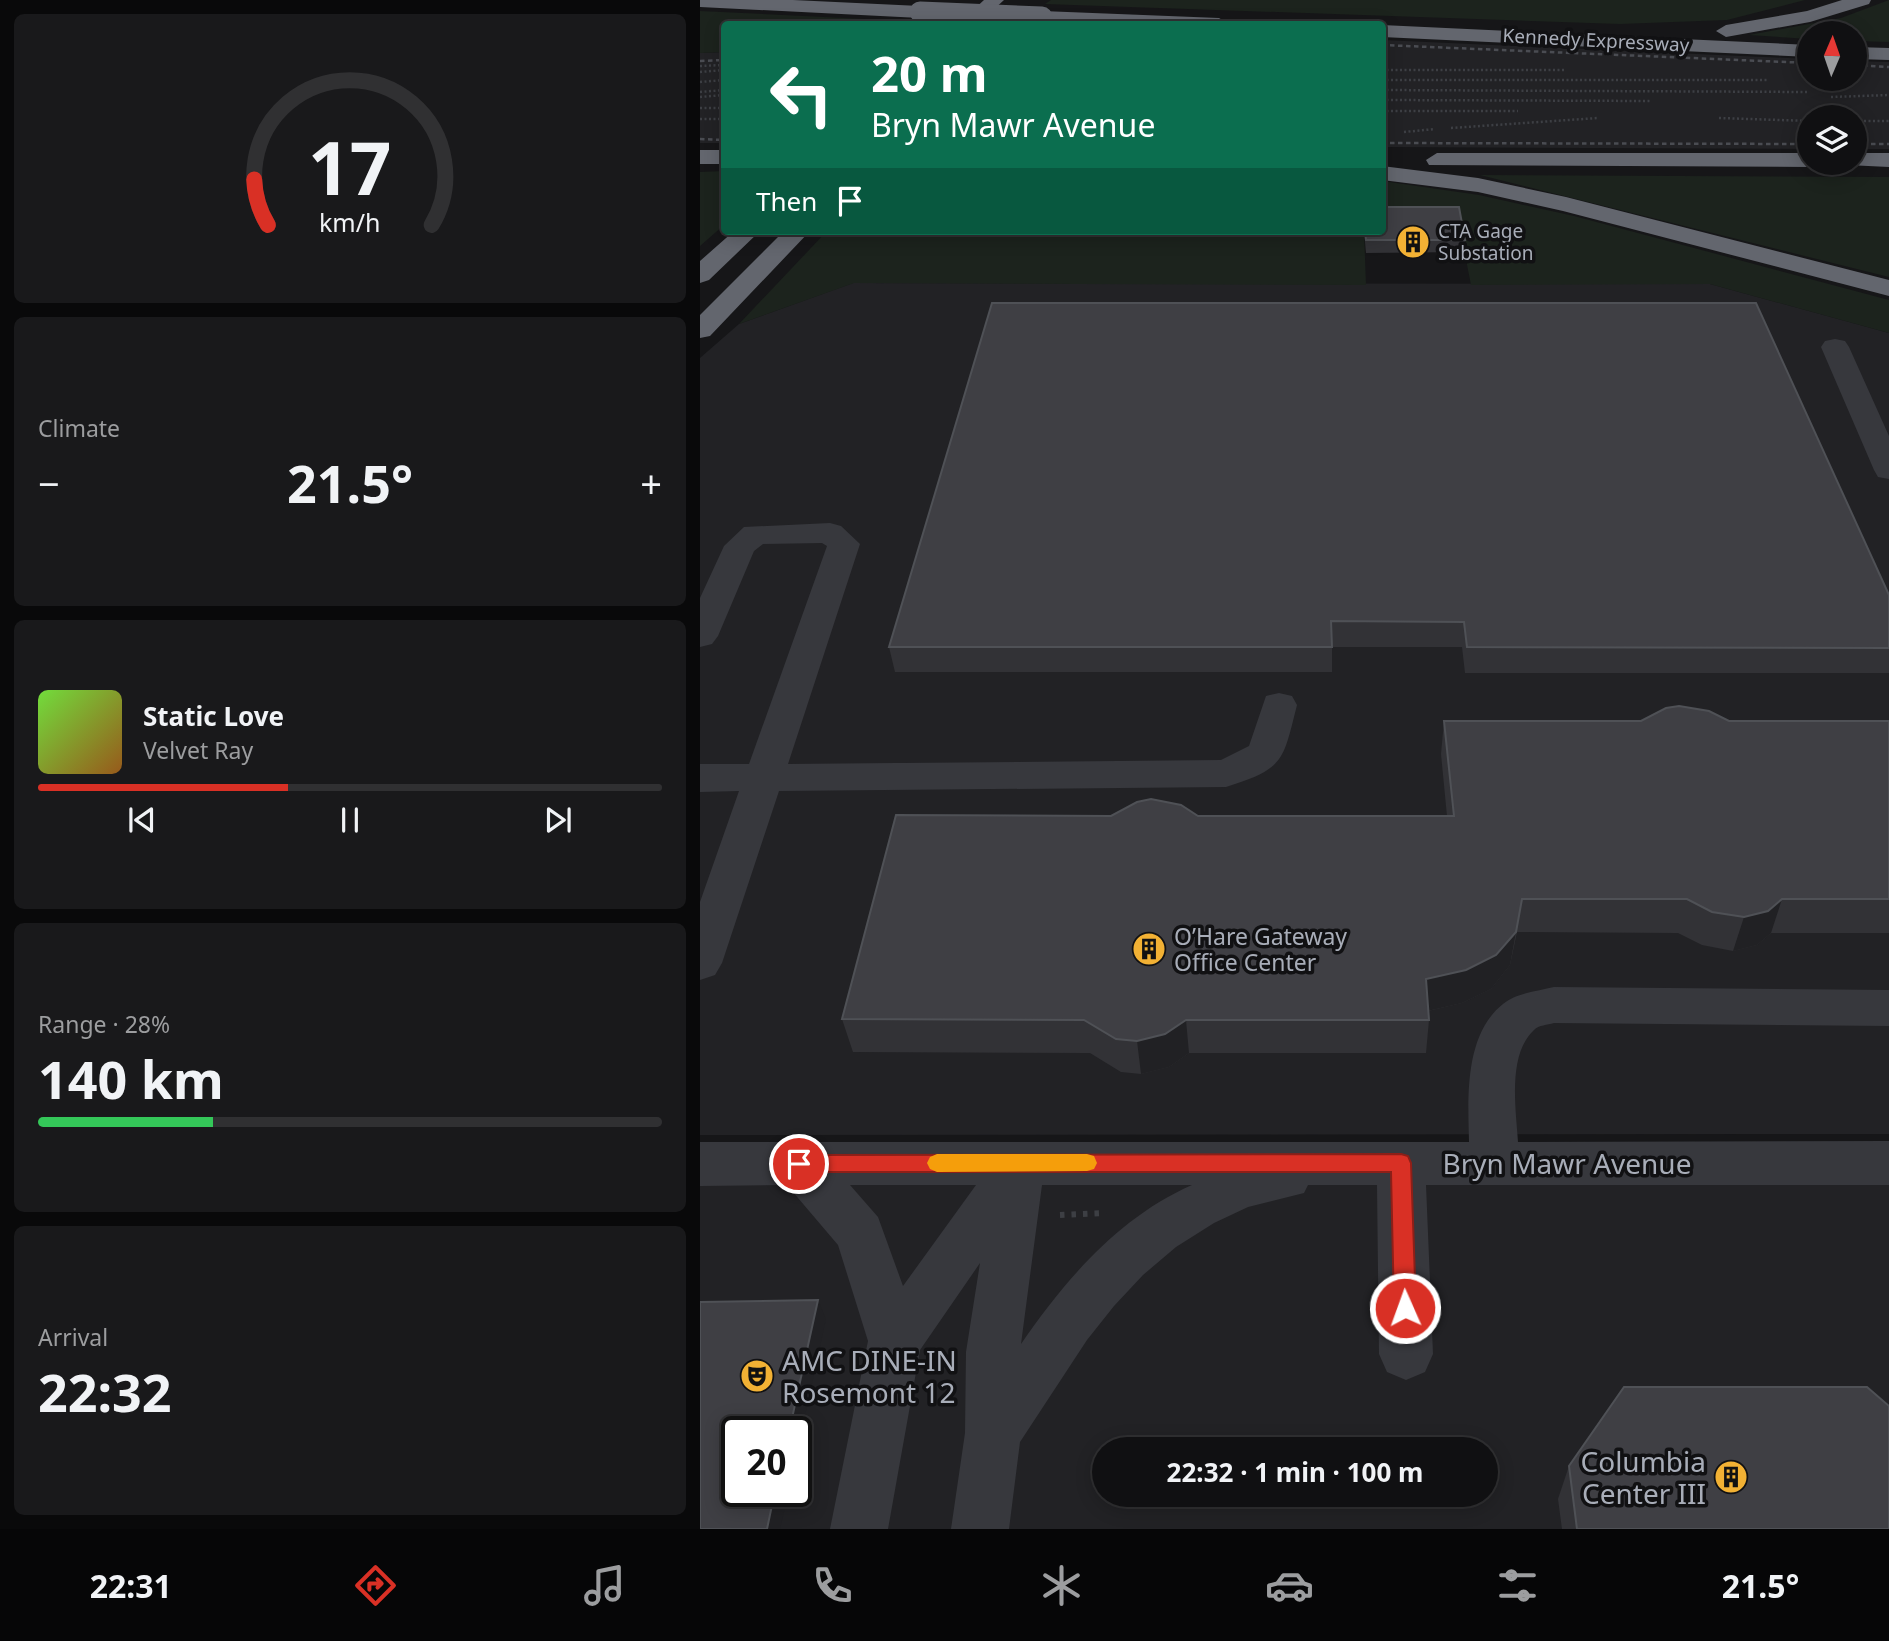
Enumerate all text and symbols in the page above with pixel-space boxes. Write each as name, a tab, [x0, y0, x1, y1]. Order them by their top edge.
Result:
north arrow	[1797, 21, 1867, 91]
map controls	[1797, 21, 1867, 175]
street label: Kennedy Expressway	[1502, 22, 1690, 58]
text: 20 m	[871, 40, 988, 106]
icon: left	[756, 49, 847, 140]
text: Bryn Mawr Avenue	[871, 103, 1155, 146]
button: layers	[1797, 105, 1867, 175]
text: 17	[308, 117, 392, 216]
icon: arrive	[831, 182, 869, 220]
text: Then	[756, 183, 817, 219]
text: km/h	[319, 204, 381, 238]
place label: CTA Gage Substation	[1438, 218, 1533, 266]
building icon: CTA Gage Substation	[1394, 223, 1432, 261]
text: Climate	[38, 412, 120, 444]
text: 21.5°	[287, 447, 413, 518]
text: −	[38, 457, 60, 509]
text: +	[640, 457, 662, 509]
text: Static Love	[143, 698, 284, 734]
text: Velvet Ray	[143, 734, 253, 766]
icon: previous	[123, 801, 161, 839]
icon: pause	[331, 801, 369, 839]
icon: next	[539, 801, 577, 839]
place label: O’Hare Gateway Office Center	[1174, 920, 1347, 978]
building icon: O’Hare Gateway Office Center	[1130, 930, 1168, 968]
text: Range · 28%	[38, 1008, 170, 1040]
text: 140 km	[38, 1043, 224, 1114]
pin	[769, 1134, 829, 1194]
street label: Bryn Mawr Avenue	[1443, 1144, 1691, 1182]
icon: arrive	[780, 1145, 818, 1183]
position arrow	[1368, 1271, 1442, 1345]
text: Arrival	[38, 1321, 108, 1353]
place label: AMC DINE-IN Rosemont 12	[782, 1341, 957, 1411]
text: 22:32	[38, 1356, 172, 1427]
theatre icon: AMC DINE-IN Rosemont 12	[738, 1357, 776, 1395]
speed limit sign: 20	[721, 1416, 812, 1507]
place label: Columbia Center III	[1581, 1442, 1706, 1512]
text: 22:32 · 1 min · 100 m	[1167, 1454, 1423, 1490]
building icon: Columbia Center III	[1712, 1458, 1750, 1496]
icon: directions	[351, 1561, 400, 1610]
icon: music	[580, 1561, 629, 1610]
icon: phone	[808, 1561, 857, 1610]
icon: climate	[1037, 1561, 1086, 1610]
icon: car	[1265, 1561, 1314, 1610]
icon: filters	[1493, 1561, 1542, 1610]
text: 22:31	[90, 1564, 172, 1607]
text: 21.5°	[1722, 1564, 1799, 1607]

